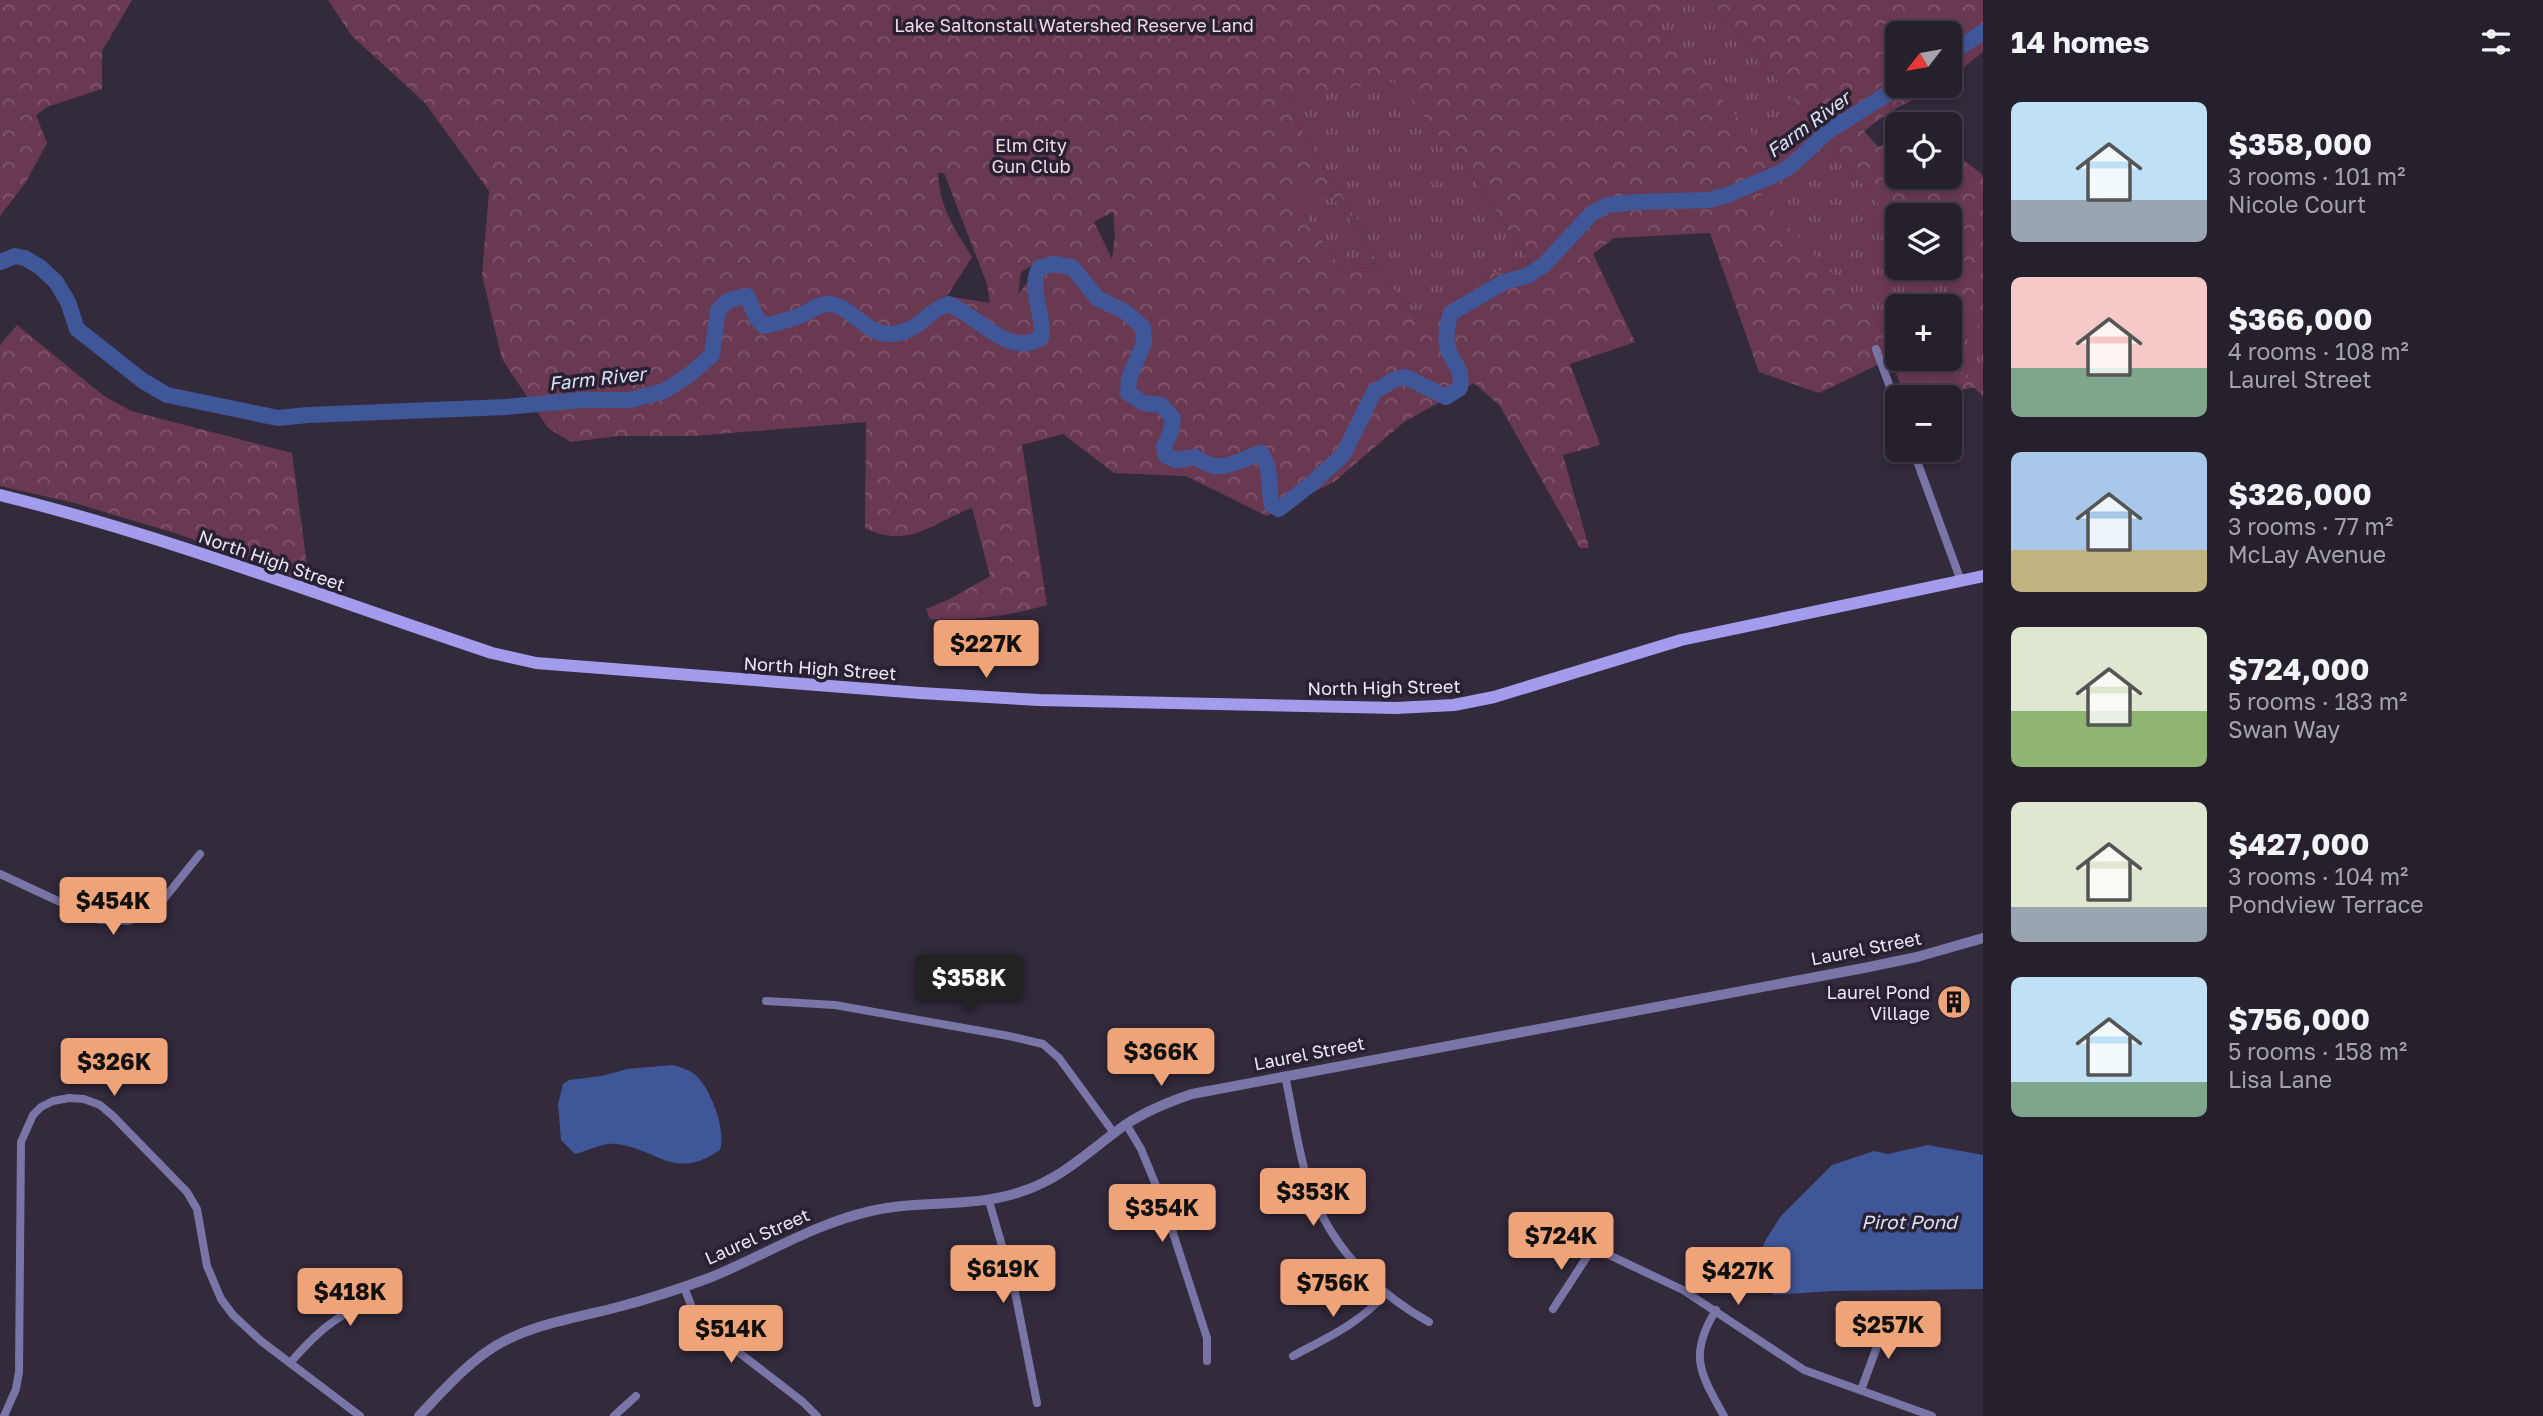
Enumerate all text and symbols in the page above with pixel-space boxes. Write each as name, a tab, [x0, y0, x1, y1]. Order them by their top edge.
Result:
park label: Lake Saltonstall Watershed Reserve Land	[894, 14, 1254, 36]
north arrow	[1885, 21, 1962, 98]
map controls	[1885, 21, 1962, 462]
icon: filters	[2477, 23, 2515, 61]
text: 14 homes	[2011, 24, 2150, 60]
water label: Farm River	[1762, 85, 1856, 162]
button: locate	[1885, 112, 1962, 189]
text: $358,000	[2228, 126, 2372, 162]
icon: home	[2067, 130, 2151, 214]
park label: Elm City Gun Club	[991, 134, 1071, 177]
text: 3 rooms · 101 m²	[2228, 162, 2405, 190]
text: Nicole Court	[2228, 190, 2366, 218]
button: layers	[1885, 203, 1962, 280]
button: +	[1885, 294, 1962, 371]
text: $366,000	[2228, 301, 2373, 337]
icon: home	[2067, 305, 2151, 389]
text: 4 rooms · 108 m²	[2228, 337, 2409, 365]
water label: Farm River	[547, 361, 649, 395]
text: Laurel Street	[2228, 365, 2372, 393]
button: −	[1885, 385, 1962, 462]
text: $326,000	[2228, 476, 2372, 512]
icon: home	[2067, 480, 2151, 564]
text: 3 rooms · 77 m²	[2228, 512, 2393, 540]
street label: North High Street	[196, 525, 348, 595]
text: McLay Avenue	[2228, 540, 2386, 568]
pin: $227K	[937, 620, 1035, 680]
text: $227K	[950, 629, 1022, 657]
text: $724,000	[2228, 651, 2370, 687]
street label: North High Street	[743, 652, 897, 684]
icon: home	[2067, 655, 2151, 739]
street label: North High Street	[1307, 675, 1461, 699]
text: 5 rooms · 183 m²	[2228, 687, 2407, 715]
text: Swan Way	[2228, 715, 2340, 743]
text: $427,000	[2228, 826, 2370, 862]
icon: home	[2067, 830, 2151, 914]
text: 3 rooms · 104 m²	[2228, 862, 2408, 890]
pin: $454K	[64, 878, 162, 937]
text: $454K	[76, 886, 150, 914]
text: Pondview Terrace	[2228, 890, 2424, 918]
street label: Laurel Street	[1809, 926, 1923, 970]
pin: $358K	[920, 954, 1018, 1014]
text: $358K	[932, 963, 1006, 991]
place label: Laurel Pond Village	[1826, 981, 1930, 1024]
building icon: Laurel Pond Village	[1935, 983, 1973, 1021]
text: $756,000	[2228, 1001, 2370, 1037]
icon: home	[2067, 1005, 2151, 1089]
pin: $366K	[1112, 1028, 1210, 1088]
street label: Laurel Street	[1252, 1031, 1366, 1075]
text: $366K	[1123, 1037, 1199, 1065]
text: 5 rooms · 158 m²	[2228, 1037, 2407, 1065]
pin: $326K	[65, 1038, 163, 1098]
text: $326K	[77, 1047, 151, 1075]
text: Lisa Lane	[2228, 1065, 2332, 1093]
pin: $353K	[1264, 1168, 1362, 1228]
text: $353K	[1276, 1177, 1350, 1205]
pin: $354K	[1113, 1184, 1211, 1244]
text: $354K	[1125, 1193, 1199, 1221]
street label: Laurel Street	[701, 1203, 813, 1269]
water label: Pirot Pond	[1861, 1210, 1959, 1233]
pin: $724K	[1512, 1212, 1610, 1272]
text: $724K	[1524, 1221, 1598, 1249]
pin: $619K	[954, 1246, 1052, 1305]
pin: $427K	[1689, 1248, 1787, 1307]
text: $619K	[966, 1254, 1040, 1282]
text: $427K	[1701, 1256, 1775, 1284]
pin: $756K	[1284, 1260, 1382, 1319]
pin: $418K	[301, 1268, 399, 1328]
text: $756K	[1296, 1268, 1370, 1296]
text: $418K	[313, 1277, 387, 1305]
pin: $257K	[1839, 1302, 1937, 1361]
pin: $514K	[682, 1306, 780, 1365]
text: $257K	[1852, 1310, 1924, 1338]
text: $514K	[695, 1314, 767, 1342]

